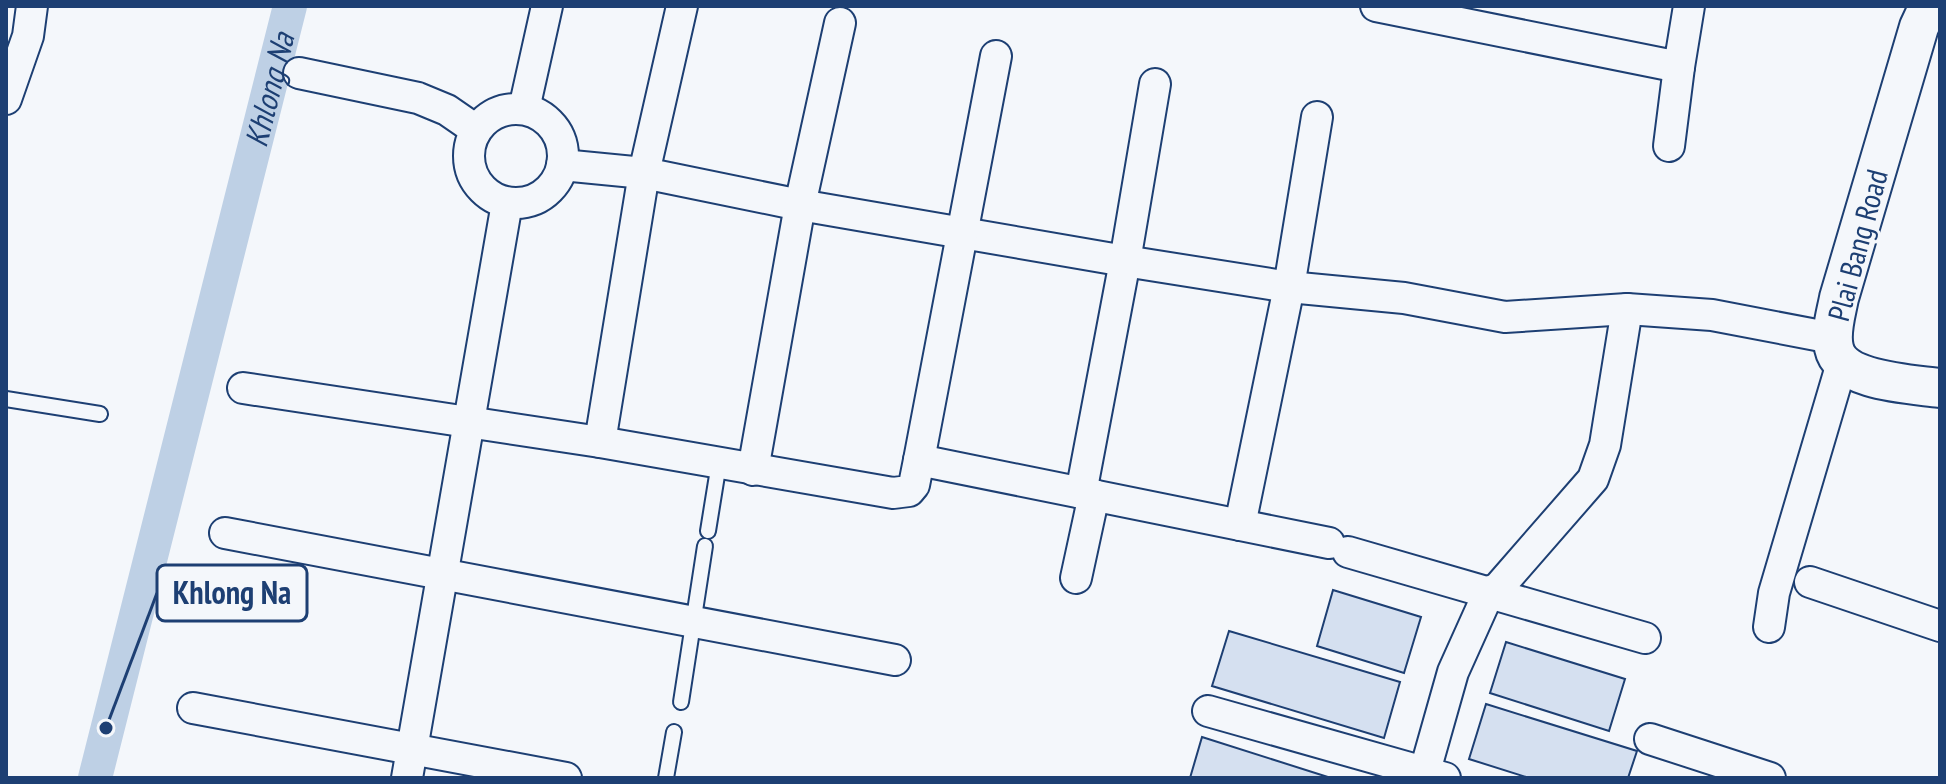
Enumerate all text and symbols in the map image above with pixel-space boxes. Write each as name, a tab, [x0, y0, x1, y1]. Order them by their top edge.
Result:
water label: Khlong Na	[234, 26, 304, 151]
street label: Plai Bang Road	[1818, 165, 1896, 325]
callout: Khlong Na	[157, 565, 307, 621]
text: Khlong Na	[173, 571, 291, 613]

